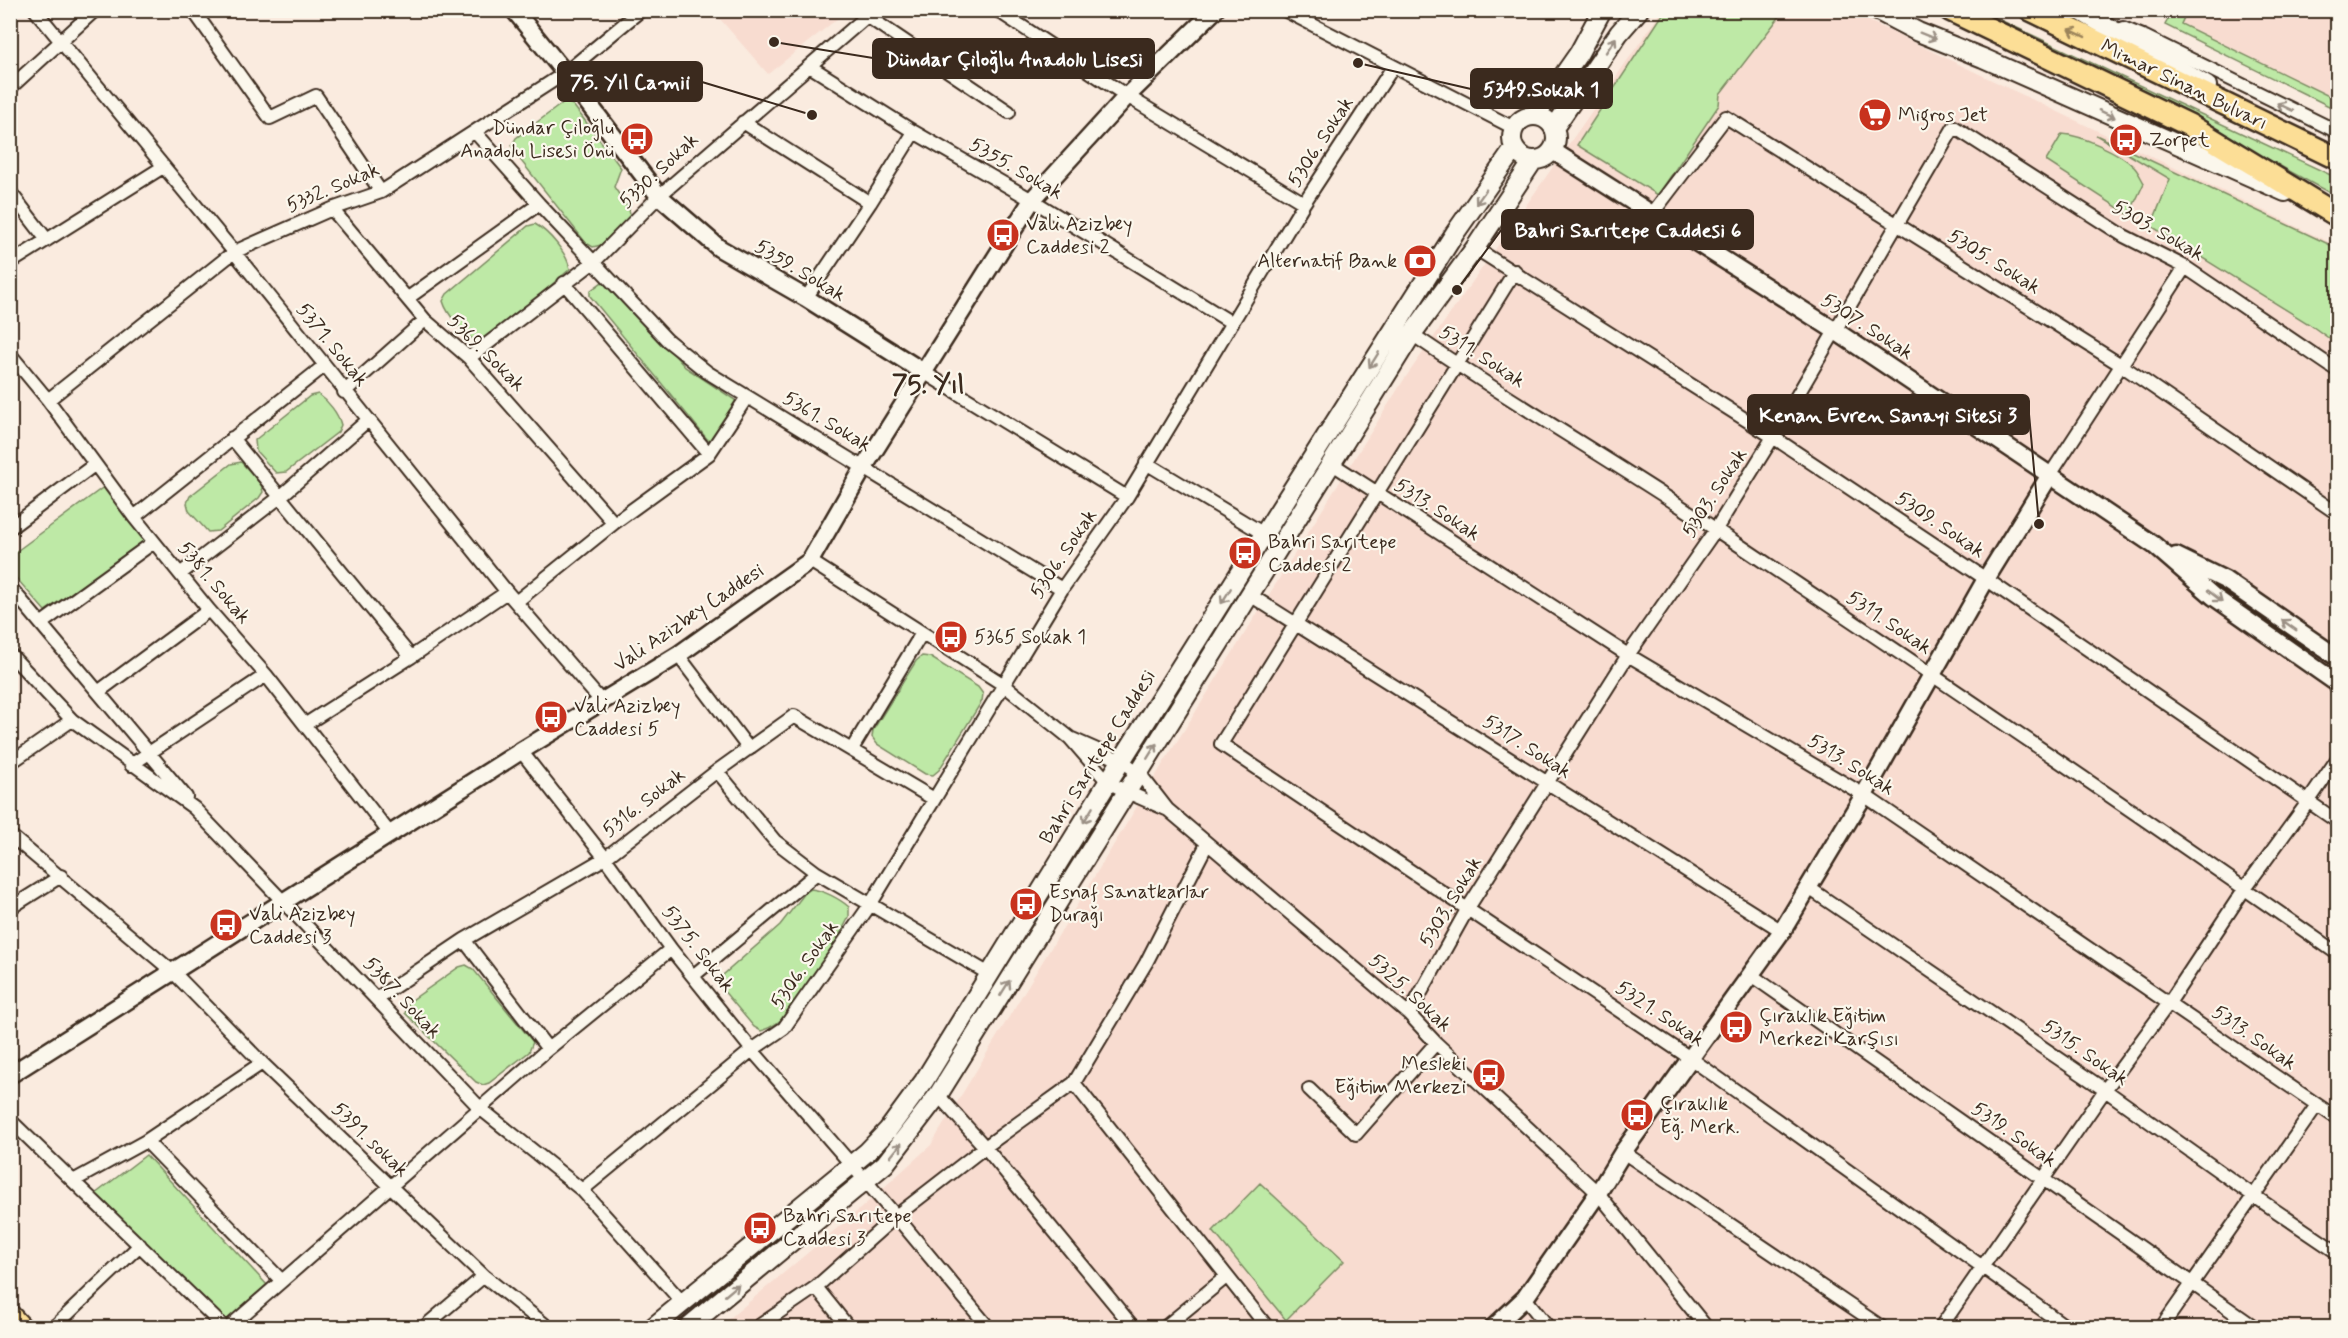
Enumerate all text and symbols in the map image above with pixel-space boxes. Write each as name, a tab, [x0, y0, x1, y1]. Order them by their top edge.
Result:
one-way arrow	[2068, 26, 2086, 38]
one-way arrow	[1919, 31, 1937, 42]
street label: Mimar Sinan Bulvarı	[2096, 33, 2272, 137]
one-way arrow	[1605, 38, 1617, 54]
callout: Dündar Çiloğlu Anadolu Lisesi	[873, 39, 1154, 78]
text: Dündar Çiloğlu Anadolu Lisesi	[885, 46, 1143, 74]
callout: 75. Yıl Camii	[558, 62, 702, 101]
text: 75. Yıl Camii	[570, 69, 690, 97]
callout: 5349.Sokak 1	[1471, 69, 1612, 108]
text: 5349.Sokak 1	[1483, 76, 1599, 104]
street label: 5306. Sokak	[1282, 91, 1360, 192]
supermarket icon: Migros Jet	[1857, 97, 1893, 133]
one-way arrow	[2276, 100, 2294, 112]
place label: Migros Jet	[1898, 102, 1988, 131]
one-way arrow	[2098, 108, 2116, 120]
place label: Dündar Çiloğlu Anadolu Lisesi Önü	[460, 115, 614, 165]
bus stop icon: Dündar Çiloğlu Anadolu Lisesi Önü	[619, 121, 655, 157]
bus stop icon: Zorpet	[2108, 122, 2144, 158]
street label: 5330. Sokak	[613, 127, 705, 215]
place label: Zorpet	[2149, 127, 2210, 154]
street label: 5355. Sokak	[964, 131, 1068, 207]
street label: 5332. Sokak	[282, 156, 384, 220]
one-way arrow	[1474, 188, 1487, 204]
street label: 5303. Sokak	[2107, 194, 2209, 268]
callout: Bahri Sarıtepe Caddesi 6	[1502, 210, 1753, 249]
place label: Vali Azizbey Caddesi 2	[1026, 211, 1133, 261]
bus stop icon: Vali Azizbey Caddesi 2	[985, 217, 1021, 253]
text: Bahri Sarıtepe Caddesi 6	[1515, 217, 1742, 245]
street label: 5305. Sokak	[1942, 223, 2046, 301]
street label: 5359. Sokak	[750, 233, 851, 309]
bank icon: Alternatif Bank	[1402, 243, 1438, 279]
place label: Alternatif Bank	[1257, 248, 1397, 275]
street label: 5307. Sokak	[1816, 287, 1918, 367]
street label: 5371. Sokak	[290, 297, 374, 393]
street label: 5369. Sokak	[441, 308, 531, 398]
street label: 5311. Sokak	[1434, 319, 1530, 395]
one-way arrow	[1368, 351, 1380, 368]
district label: 75. Yıl	[892, 369, 964, 403]
street label: 5361. Sokak	[778, 385, 876, 459]
callout: Kenan Evren Sanayi Sitesi 3	[1748, 395, 2029, 434]
text: Kenan Evren Sanayi Sitesi 3	[1759, 402, 2018, 430]
street label: 5303. Sokak	[1676, 443, 1754, 543]
street label: 5313. Sokak	[1389, 472, 1485, 548]
street label: 5309. Sokak	[1890, 485, 1990, 565]
street label: 5306. Sokak	[1024, 504, 1104, 604]
place label: Bahri Sarıtepe Caddesi 2	[1268, 529, 1397, 579]
bus stop icon: Bahri Sarıtepe Caddesi 2	[1227, 535, 1263, 571]
street label: 5381. Sokak	[171, 536, 257, 630]
street label: Vali Azizbey Caddesi	[608, 558, 770, 678]
street label: 5311. Sokak	[1841, 585, 1937, 661]
one-way arrow	[1219, 587, 1231, 604]
one-way arrow	[2206, 590, 2222, 603]
bus stop icon: 5365 Sokak 1	[933, 619, 969, 655]
one-way arrow	[2282, 619, 2298, 631]
place label: 5365 Sokak 1	[974, 624, 1086, 651]
street label: Bahri Sarıtepe Caddesi	[1033, 665, 1163, 849]
place label: Vali Azizbey Caddesi 5	[574, 693, 681, 743]
bus stop icon: Vali Azizbey Caddesi 5	[533, 699, 569, 735]
street label: 5317. Sokak	[1477, 708, 1577, 786]
street label: 5313. Sokak	[1803, 728, 1900, 802]
one-way arrow	[1146, 744, 1158, 760]
street label: 5316. Sokak	[597, 762, 691, 844]
one-way arrow	[1082, 806, 1094, 823]
street label: 5303. Sokak	[1413, 851, 1489, 953]
place label: Esnaf Sanatkarlar Durağı	[1049, 879, 1209, 929]
bus stop icon: Esnaf Sanatkarlar Durağı	[1008, 886, 1044, 922]
street label: 5375. Sokak	[655, 900, 741, 998]
place label: Vali Azizbey Caddesi 3	[249, 901, 356, 951]
bus stop icon: Vali Azizbey Caddesi 3	[208, 907, 244, 943]
street label: 5306. Sokak	[764, 915, 846, 1015]
street label: 5325. Sokak	[1363, 947, 1457, 1039]
street label: 5387. Sokak	[357, 951, 447, 1045]
street label: 5321. Sokak	[1610, 974, 1710, 1054]
one-way arrow	[999, 980, 1011, 997]
street label: 5313. Sokak	[2206, 999, 2302, 1077]
place label: Çıraklık Eğitim Merkezi Karşısı	[1759, 1003, 1899, 1053]
bus stop icon: Çıraklık Eğitim Merkezi Karşısı	[1718, 1009, 1754, 1045]
street label: 5315. Sokak	[2036, 1013, 2134, 1093]
place label: Mesleki Eğitim Merkezi	[1335, 1051, 1466, 1101]
bus stop icon: Mesleki Eğitim Merkezi	[1471, 1057, 1507, 1093]
place label: Çıraklık Eğ. Merk.	[1660, 1091, 1740, 1141]
street label: 5391. sokak	[325, 1096, 415, 1184]
street label: 5319. Sokak	[1966, 1096, 2062, 1174]
bus stop icon: Çıraklık Eğ. Merk.	[1619, 1097, 1655, 1133]
one-way arrow	[890, 1142, 903, 1158]
place label: Bahri Sarıtepe Caddesi 3	[783, 1203, 912, 1253]
bus stop icon: Bahri Sarıtepe Caddesi 3	[742, 1210, 778, 1246]
one-way arrow	[724, 1283, 739, 1297]

